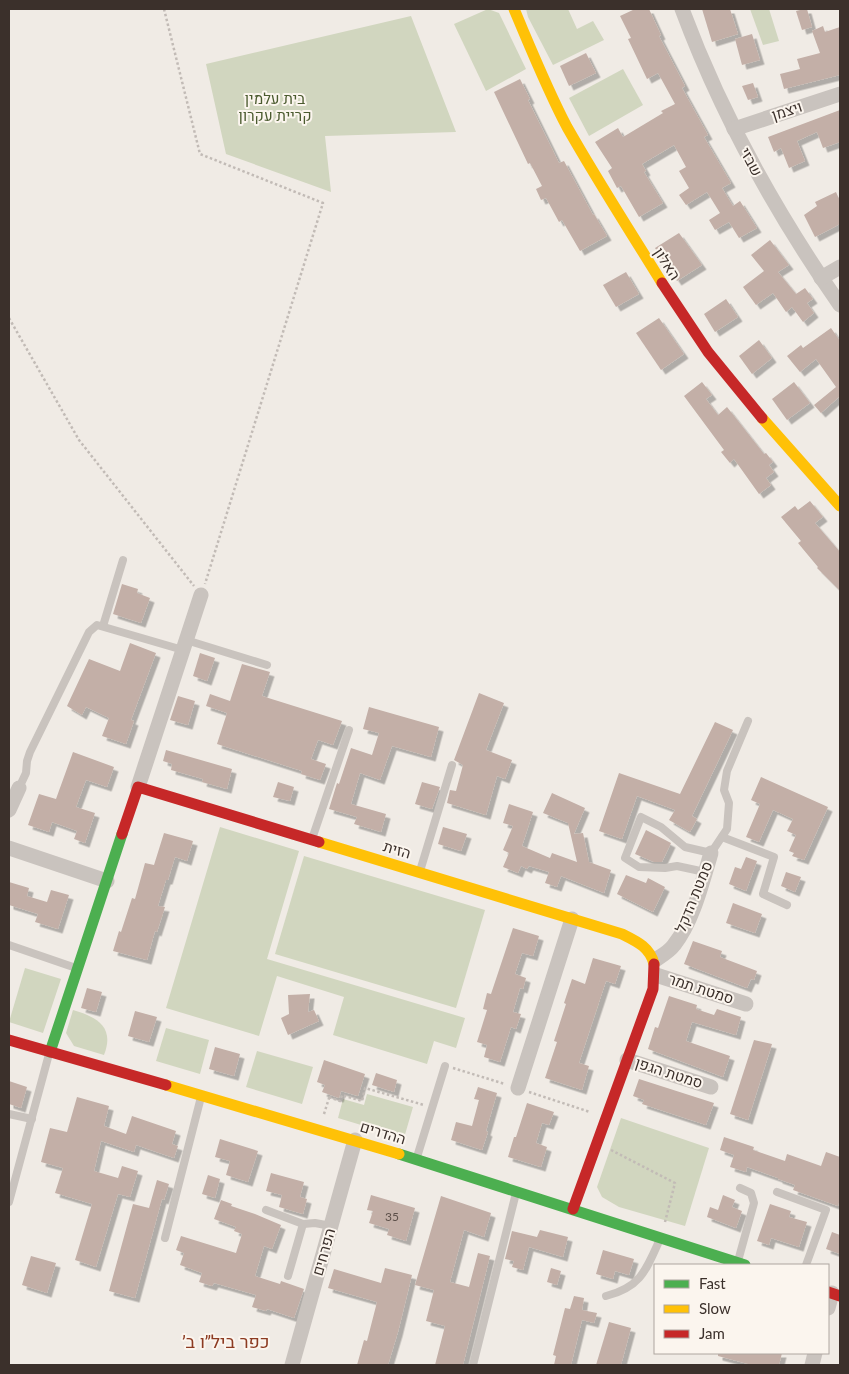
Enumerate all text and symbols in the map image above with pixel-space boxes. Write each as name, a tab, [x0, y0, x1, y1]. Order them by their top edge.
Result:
park label: בית עלמין קריית עקרון	[238, 89, 312, 124]
street label: ויצמן	[769, 97, 804, 123]
street label: שבזי	[737, 144, 767, 179]
street label: האלון	[651, 244, 685, 283]
street label: הזית	[381, 836, 413, 862]
street label: סמטת הדקל	[671, 858, 716, 935]
street label: סמטת תמר	[666, 969, 736, 1007]
street label: סמטת הגפן	[633, 1053, 705, 1091]
street label: ההדרים	[358, 1117, 408, 1148]
house number: 35	[385, 1209, 399, 1224]
street label: הפרחים	[308, 1226, 338, 1278]
legend	[654, 1264, 829, 1354]
text: Fast	[699, 1274, 726, 1292]
text: Slow	[699, 1299, 731, 1317]
text: Jam	[699, 1324, 725, 1342]
district label: כפר ביל״ו ב׳	[183, 1330, 269, 1352]

